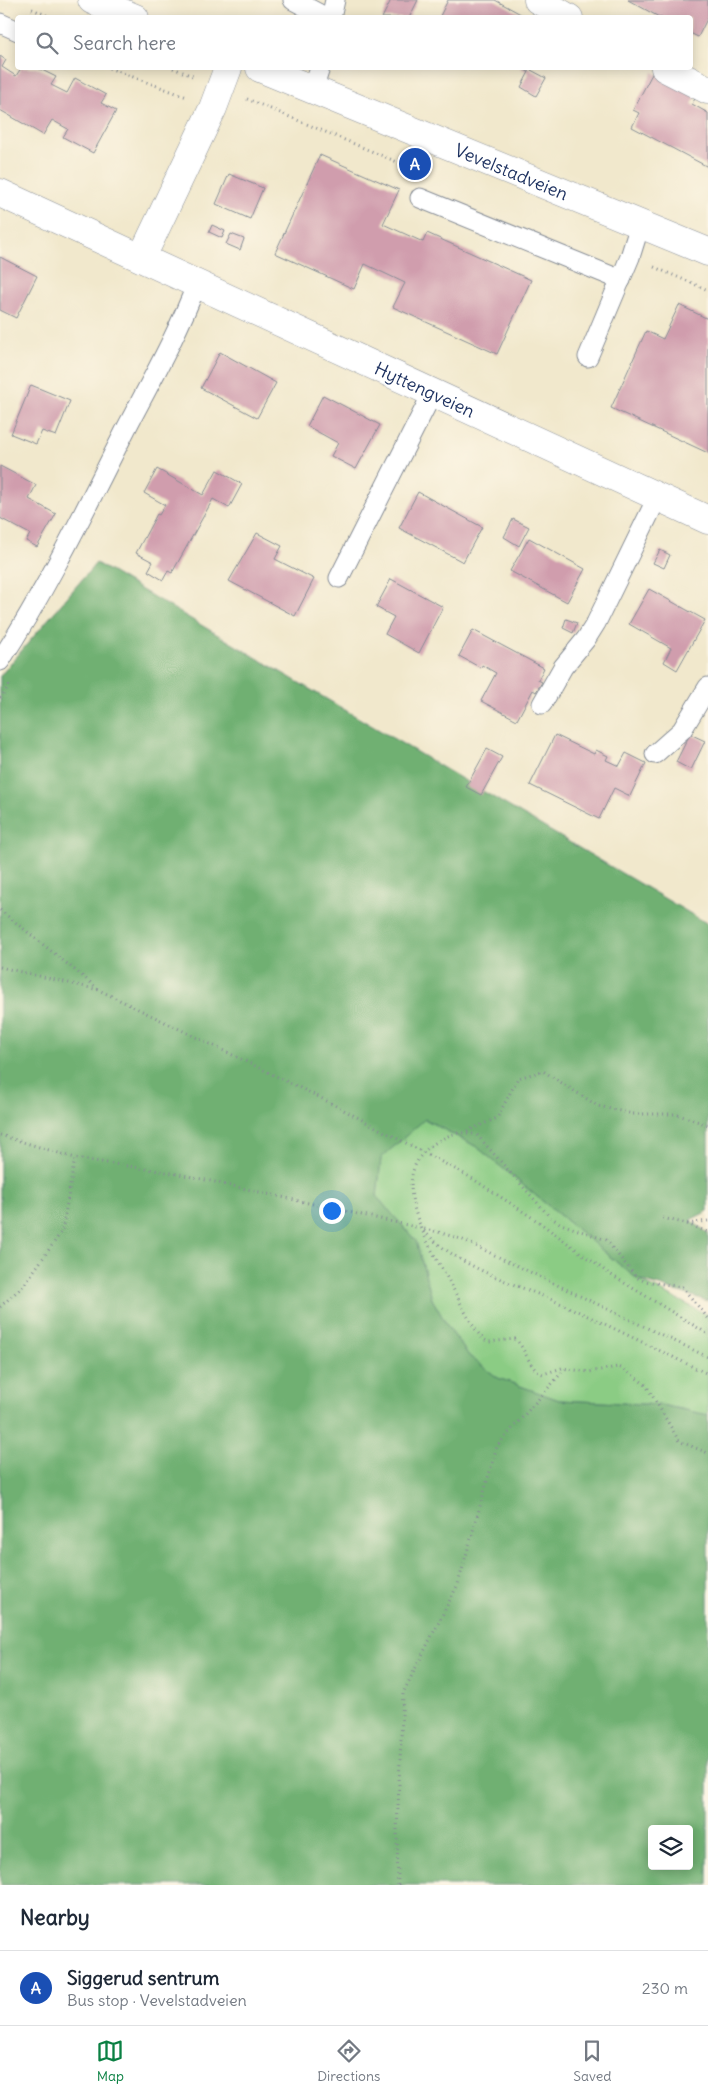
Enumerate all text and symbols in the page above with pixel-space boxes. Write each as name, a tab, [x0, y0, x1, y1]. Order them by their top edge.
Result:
search box	[15, 15, 693, 70]
icon: search	[33, 29, 61, 57]
text: Search here	[73, 31, 176, 55]
street label: Vevelstadveien	[452, 138, 572, 205]
pin: A	[399, 145, 431, 183]
street label: Hyttengveien	[371, 356, 479, 422]
your location	[319, 1198, 345, 1224]
map controls	[648, 1825, 693, 1870]
button: layers	[648, 1825, 693, 1870]
text: Nearby	[20, 1904, 90, 1931]
text: Siggerud sentrum	[67, 1966, 219, 1990]
text: A	[31, 1978, 41, 1998]
text: 230 m	[642, 1978, 688, 1998]
text: Bus stop · Vevelstadveien	[67, 1990, 247, 2010]
tab: Map	[96, 2037, 124, 2085]
tab: Directions	[317, 2037, 380, 2085]
tab: Saved	[573, 2037, 612, 2085]

